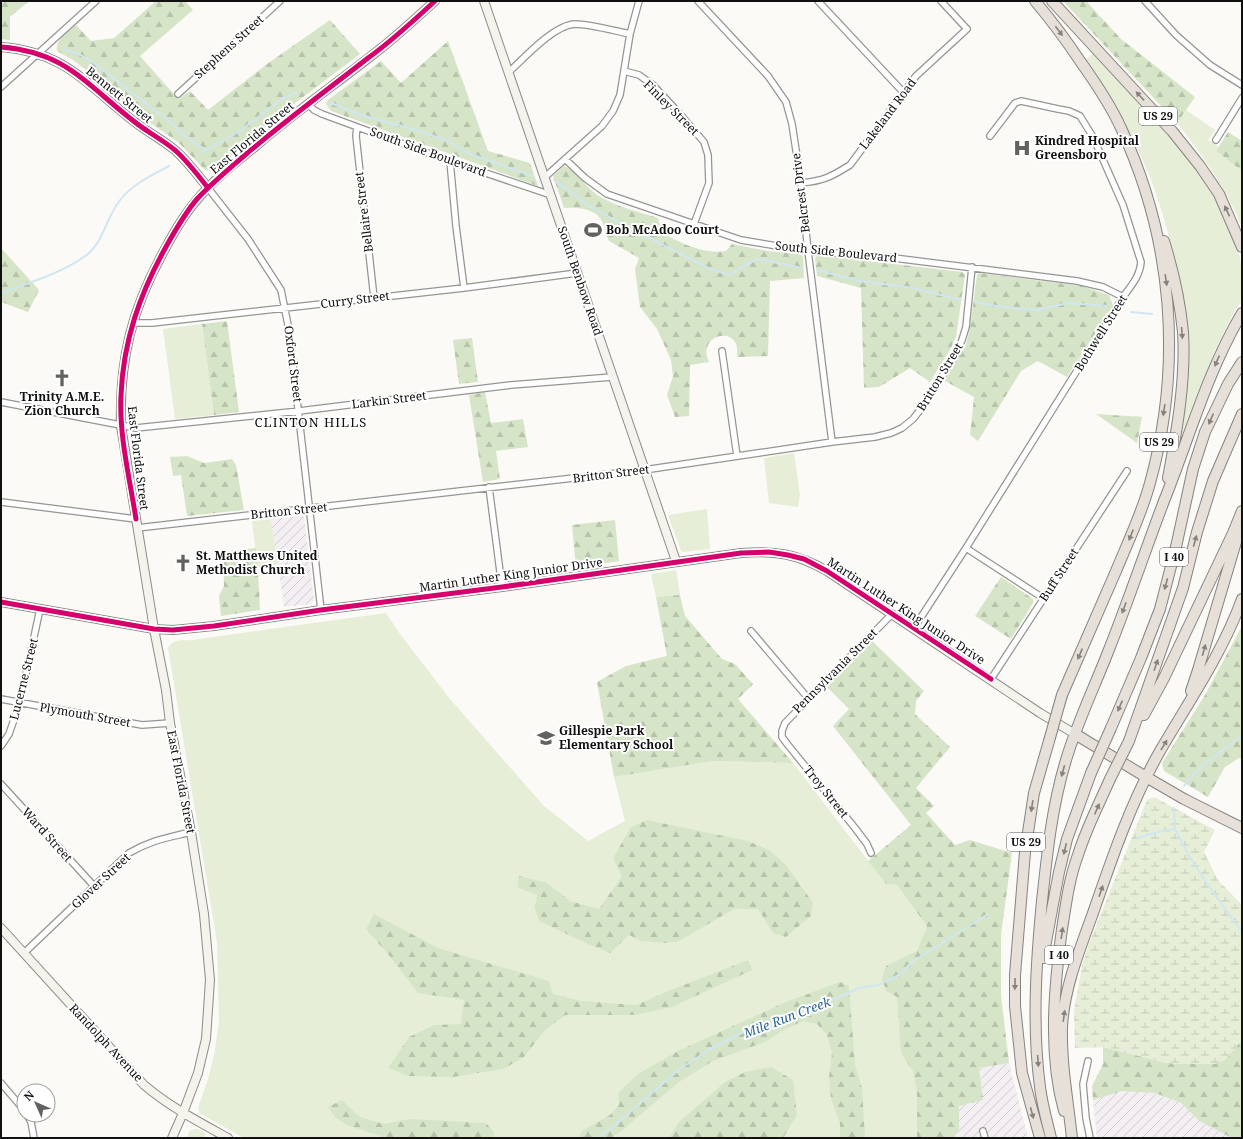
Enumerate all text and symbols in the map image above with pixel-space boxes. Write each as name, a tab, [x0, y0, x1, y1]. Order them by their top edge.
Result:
street label: Stephens Street	[190, 11, 267, 82]
one-way arrow	[1055, 26, 1063, 37]
street label: Bennett Street	[82, 62, 156, 127]
street label: Lakeland Road	[855, 74, 920, 153]
street label: Finley Street	[640, 76, 703, 139]
one-way arrow	[1136, 91, 1145, 102]
street label: East Florida Street	[206, 97, 297, 178]
road number: US 29	[1139, 107, 1177, 125]
street label: South Side Boulevard	[368, 123, 489, 181]
place label: Kindred Hospital Greensboro	[1035, 132, 1140, 163]
hospital icon: Kindred Hospital Greensboro	[1012, 138, 1032, 158]
street label: Belcrest Drive	[787, 152, 814, 234]
street label: Bellaire Street	[350, 171, 377, 253]
one-way arrow	[1224, 205, 1230, 216]
sports icon: Bob McAdoo Court	[583, 220, 603, 240]
place label: Bob McAdoo Court	[606, 221, 719, 238]
street label: South Benbow Road	[554, 224, 607, 338]
street label: South Side Boulevard	[774, 237, 899, 266]
one-way arrow	[1163, 274, 1169, 286]
street label: Curry Street	[319, 287, 391, 312]
street label: Bothwell Street	[1070, 291, 1131, 374]
street label: Oxford Street	[280, 325, 307, 403]
one-way arrow	[1179, 327, 1186, 339]
street label: Britton Street	[912, 339, 967, 414]
one-way arrow	[1214, 355, 1221, 367]
church icon: Trinity A.M.E. Zion Church	[52, 368, 72, 388]
street label: Larkin Street	[351, 386, 427, 413]
place label: Trinity A.M.E. Zion Church	[20, 388, 104, 419]
one-way arrow	[1161, 404, 1167, 416]
street label: East Florida Street	[124, 405, 153, 511]
district label: CLINTON HILLS	[255, 413, 367, 431]
one-way arrow	[1208, 413, 1214, 424]
road number: US 29	[1140, 433, 1178, 451]
street label: Britton Street	[572, 460, 650, 487]
street label: Britton Street	[250, 498, 328, 523]
one-way arrow	[1128, 529, 1134, 541]
one-way arrow	[1192, 535, 1198, 547]
street label: Buff Street	[1035, 545, 1082, 605]
place label: St. Matthews United Methodist Church	[196, 547, 318, 578]
road number: I 40	[1160, 548, 1188, 566]
church icon: St. Matthews United Methodist Church	[173, 553, 193, 573]
street label: Martin Luther King Junior Drive	[418, 553, 604, 596]
street label: Martin Luther King Junior Drive	[824, 553, 988, 668]
one-way arrow	[1163, 578, 1169, 591]
one-way arrow	[1121, 602, 1127, 614]
street label: Pennsylvania Street	[788, 624, 881, 717]
street label: Lucerne Street	[5, 636, 42, 722]
one-way arrow	[1201, 644, 1207, 656]
one-way arrow	[1077, 649, 1083, 660]
one-way arrow	[1154, 659, 1160, 671]
street label: Plymouth Street	[38, 698, 132, 731]
one-way arrow	[1117, 700, 1123, 711]
place label: Gillespie Park Elementary School	[559, 722, 674, 753]
school or university icon: Gillespie Park Elementary School	[536, 728, 556, 748]
street label: East Florida Street	[163, 729, 200, 835]
one-way arrow	[1160, 739, 1167, 751]
street label: Troy Street	[800, 762, 853, 822]
one-way arrow	[1060, 765, 1066, 777]
one-way arrow	[1029, 800, 1035, 812]
one-way arrow	[1094, 802, 1100, 814]
street label: Ward Street	[18, 804, 76, 866]
road number: US 29	[1007, 833, 1045, 851]
one-way arrow	[1061, 843, 1067, 855]
street label: Glover Street	[67, 849, 134, 912]
one-way arrow	[1098, 885, 1104, 897]
one-way arrow	[1059, 927, 1065, 939]
road number: I 40	[1045, 946, 1073, 964]
one-way arrow	[1012, 978, 1018, 991]
water label: Mile Run Creek	[740, 992, 834, 1042]
street label: Randolph Avenue	[66, 1000, 147, 1086]
one-way arrow	[1061, 1010, 1067, 1022]
one-way arrow	[1034, 1055, 1041, 1067]
north arrow	[16, 1083, 56, 1123]
text: N	[20, 1087, 37, 1104]
one-way arrow	[1029, 1107, 1035, 1119]

